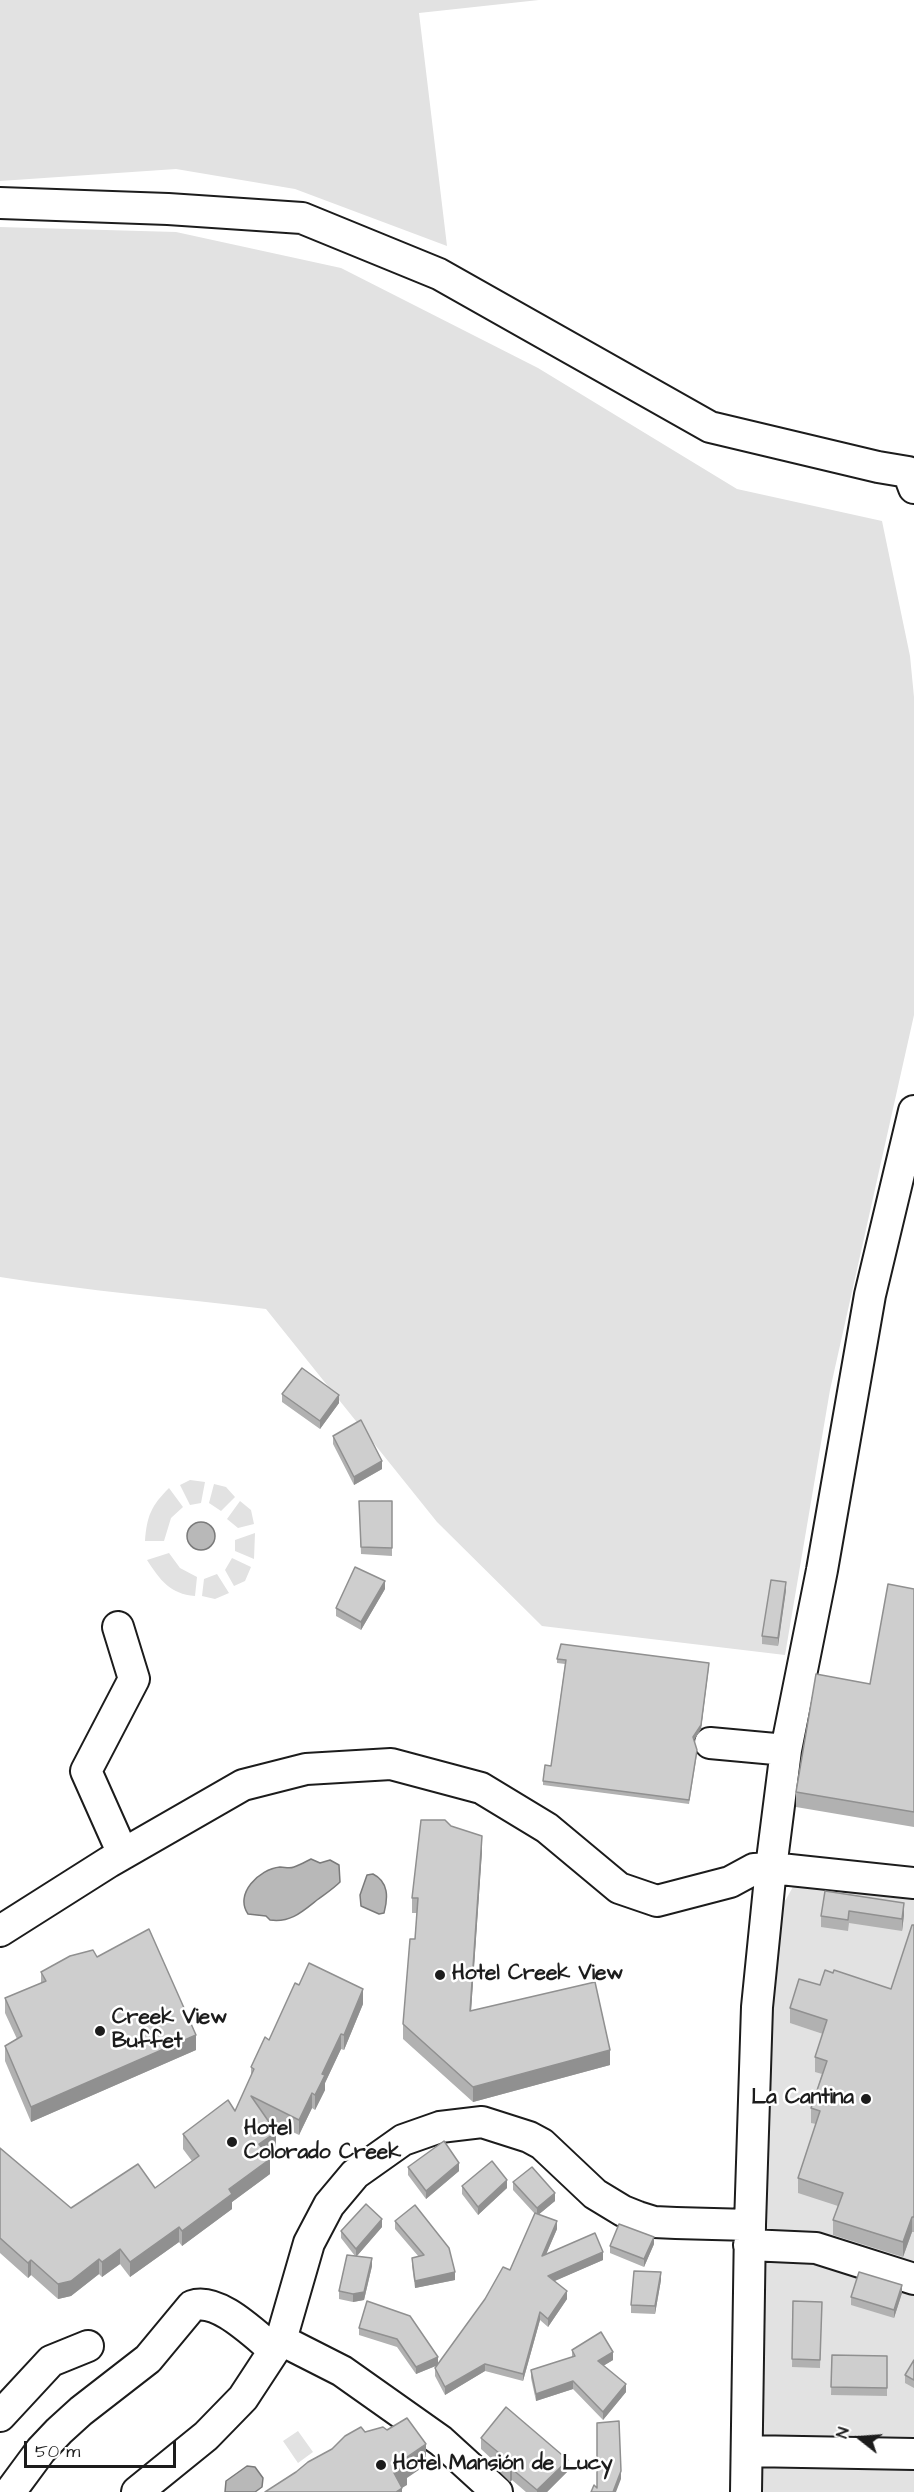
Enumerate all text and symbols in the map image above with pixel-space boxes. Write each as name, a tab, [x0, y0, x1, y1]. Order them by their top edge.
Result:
place label: Hotel Creek View	[452, 1962, 623, 1988]
marker: Hotel Creek View	[433, 1968, 447, 1982]
place label: Creek View Buffet	[112, 2006, 227, 2056]
marker: Creek View Buffet	[93, 2024, 107, 2038]
place label: La Cantina	[751, 2086, 854, 2112]
marker: La Cantina	[859, 2092, 873, 2106]
place label: Hotel Colorado Creek	[244, 2117, 401, 2167]
marker: Hotel Colorado Creek	[225, 2135, 239, 2149]
north arrow	[830, 2408, 890, 2468]
text: N	[831, 2425, 855, 2441]
scale bar	[27, 2429, 178, 2467]
text: 50 m	[35, 2439, 80, 2464]
place label: Hotel Mansión de Lucy	[393, 2452, 613, 2478]
marker: Hotel Mansión de Lucy	[374, 2458, 388, 2472]

